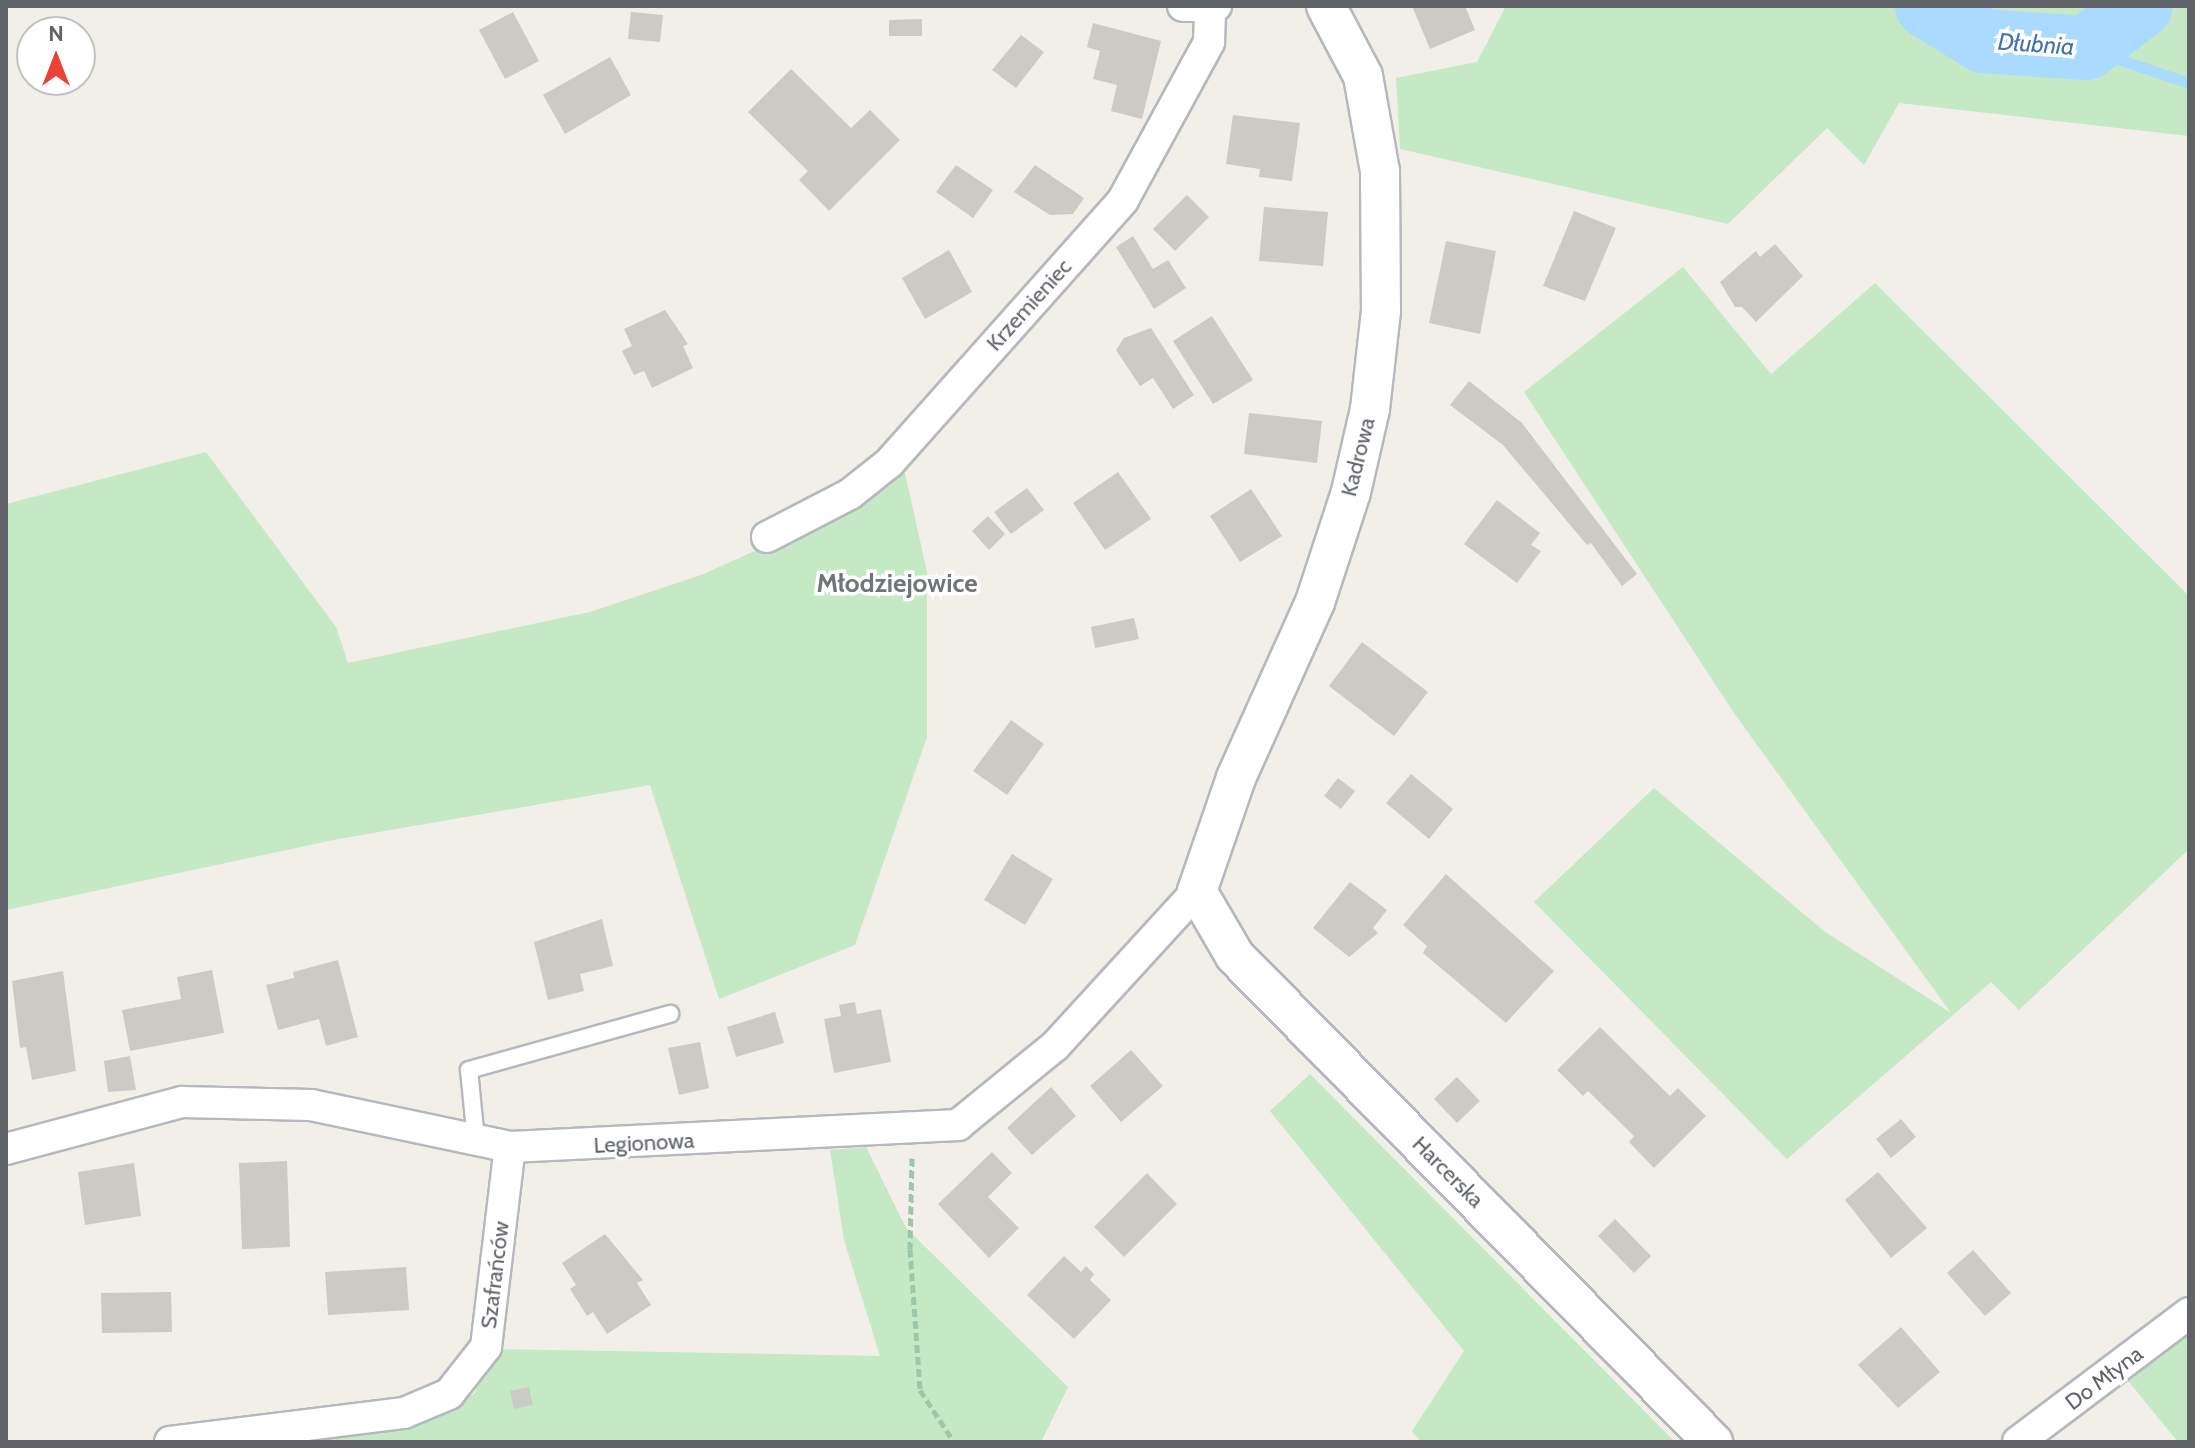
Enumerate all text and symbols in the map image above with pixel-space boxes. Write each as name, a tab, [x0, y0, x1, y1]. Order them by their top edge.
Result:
north arrow	[16, 16, 96, 96]
text: N	[48, 20, 64, 47]
water label: Dłubnia	[1997, 27, 2075, 61]
street label: Krzemieniec	[981, 254, 1077, 356]
street label: Kadrowa	[1335, 415, 1381, 499]
district label: Młodziejowice	[816, 568, 978, 600]
street label: Legionowa	[593, 1127, 695, 1159]
street label: Harcerska	[1407, 1131, 1489, 1213]
street label: Szafrańców	[475, 1220, 515, 1330]
street label: Do Młyna	[2060, 1340, 2148, 1416]

